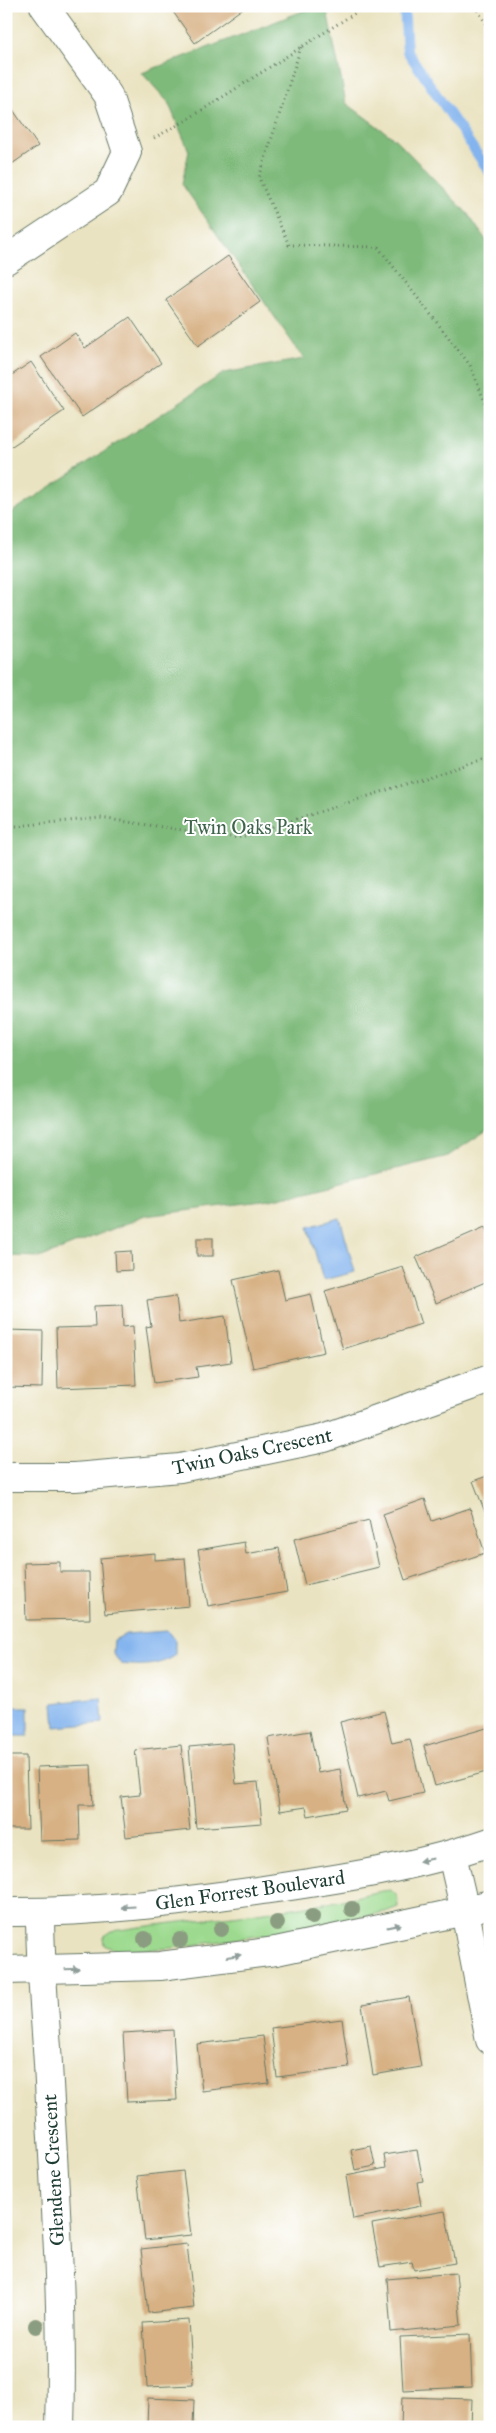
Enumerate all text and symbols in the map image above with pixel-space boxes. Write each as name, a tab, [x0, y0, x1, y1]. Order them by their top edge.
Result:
park label: Twin Oaks Park	[184, 815, 313, 839]
street label: Twin Oaks Crescent	[170, 1422, 334, 1480]
one-way arrow	[418, 1857, 434, 1865]
street label: Glen Forrest Boulevard	[154, 1865, 346, 1915]
one-way arrow	[119, 1903, 135, 1911]
one-way arrow	[386, 1922, 401, 1930]
one-way arrow	[227, 1952, 243, 1960]
one-way arrow	[65, 1965, 81, 1973]
street label: Glendene Crescent	[37, 2093, 69, 2247]

